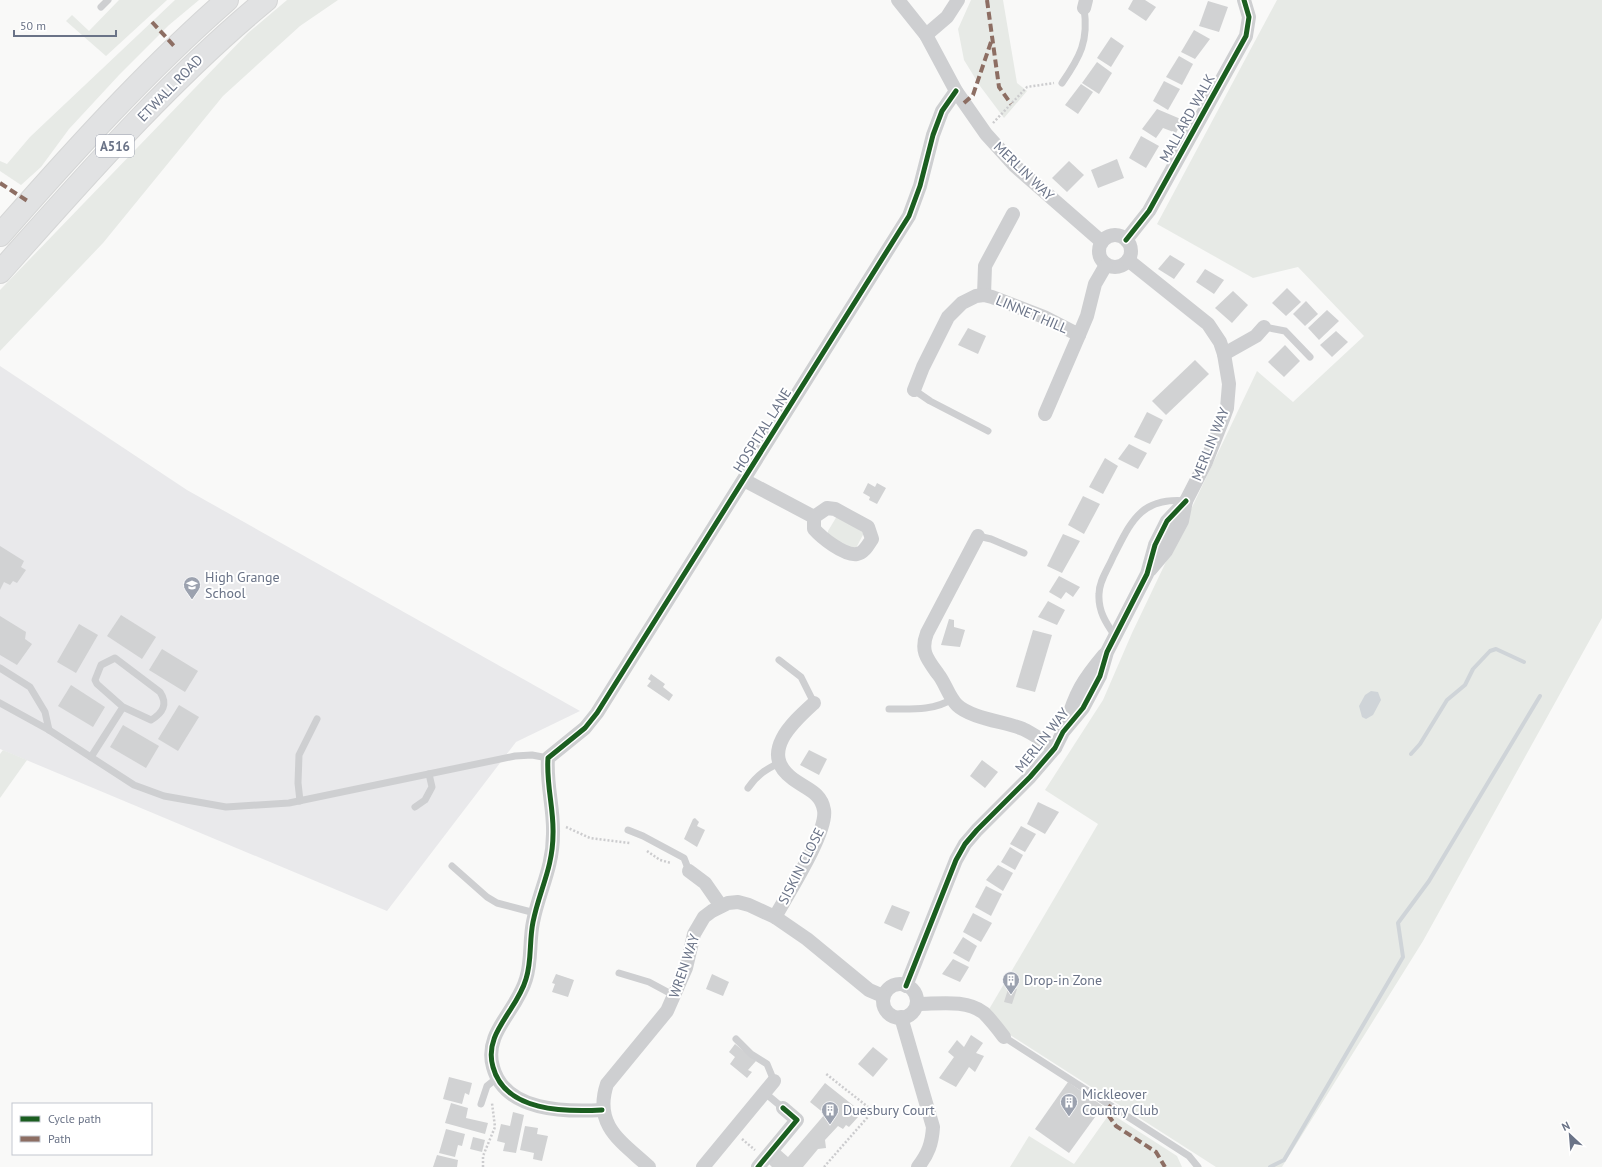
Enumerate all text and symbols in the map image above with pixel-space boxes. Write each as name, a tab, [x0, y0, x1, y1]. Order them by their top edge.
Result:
scale bar	[14, 12, 116, 38]
text: 50 m	[20, 18, 46, 33]
street label: ETWALL ROAD	[133, 51, 207, 125]
street label: MALLARD WALK	[1155, 70, 1219, 165]
road number: A516	[96, 135, 134, 157]
street label: MERLIN WAY	[990, 138, 1058, 204]
street label: LINNET HILL	[993, 291, 1071, 337]
street label: HOSPITAL LANE	[729, 384, 795, 476]
street label: MERLIN WAY	[1187, 405, 1233, 483]
place label: High Grange School	[205, 568, 280, 602]
school or university icon: High Grange School	[182, 575, 202, 600]
street label: MERLIN WAY	[1011, 704, 1073, 776]
street label: SISKIN CLOSE	[774, 825, 828, 907]
street label: WREN WAY	[665, 931, 703, 1000]
building icon: Drop-in Zone	[1001, 970, 1021, 995]
place label: Drop-in Zone	[1024, 971, 1102, 989]
place label: Mickleover Country Club	[1082, 1085, 1159, 1119]
building icon: Mickleover Country Club	[1059, 1092, 1079, 1117]
building icon: Duesbury Court	[820, 1100, 840, 1125]
place label: Duesbury Court	[843, 1101, 935, 1119]
legend	[12, 1103, 152, 1155]
text: Cycle path	[48, 1111, 101, 1126]
north arrow	[1550, 1115, 1590, 1155]
text: N	[1559, 1118, 1572, 1134]
text: Path	[48, 1131, 71, 1146]

